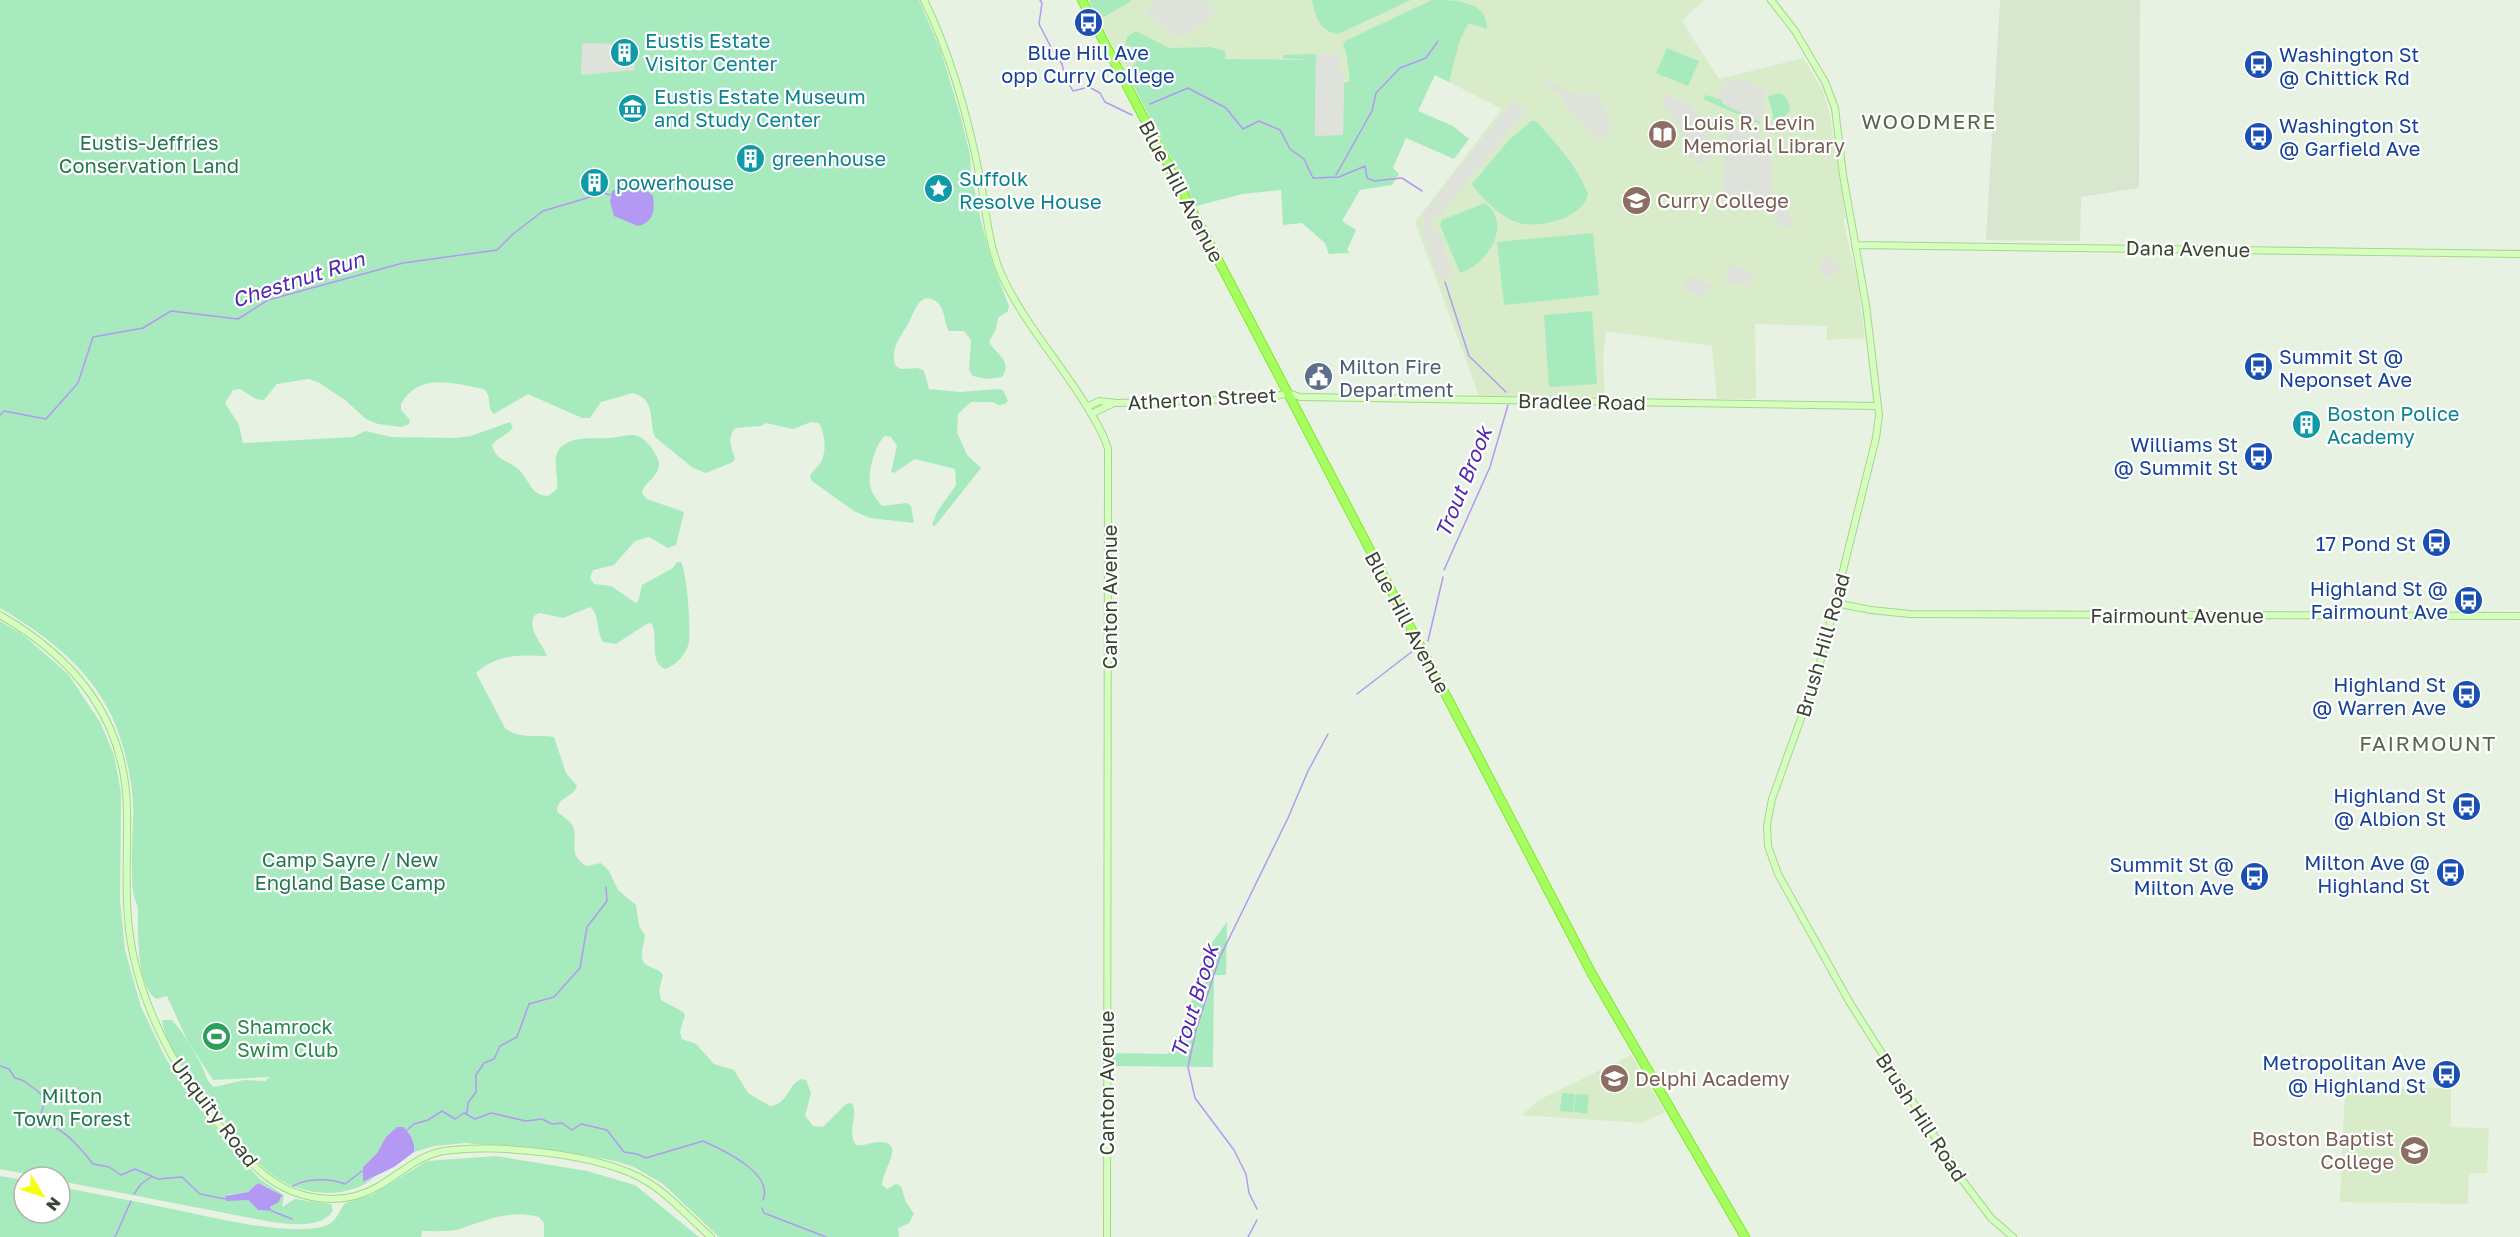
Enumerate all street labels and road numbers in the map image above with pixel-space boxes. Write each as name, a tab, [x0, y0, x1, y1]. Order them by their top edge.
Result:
street label: Blue Hill Avenue	[1134, 116, 1230, 266]
street label: Dana Avenue	[2126, 235, 2250, 261]
street label: Atherton Street	[1127, 382, 1277, 414]
street label: Bradlee Road	[1518, 388, 1646, 414]
street label: Canton Avenue	[1097, 525, 1121, 669]
street label: Blue Hill Avenue	[1360, 547, 1456, 697]
street label: Brush Hill Road	[1790, 570, 1854, 720]
street label: Fairmount Avenue	[2090, 603, 2264, 627]
street label: Canton Avenue	[1094, 1011, 1118, 1155]
street label: Brush Hill Road	[1871, 1048, 1973, 1186]
street label: Unquity Road	[166, 1053, 264, 1171]

